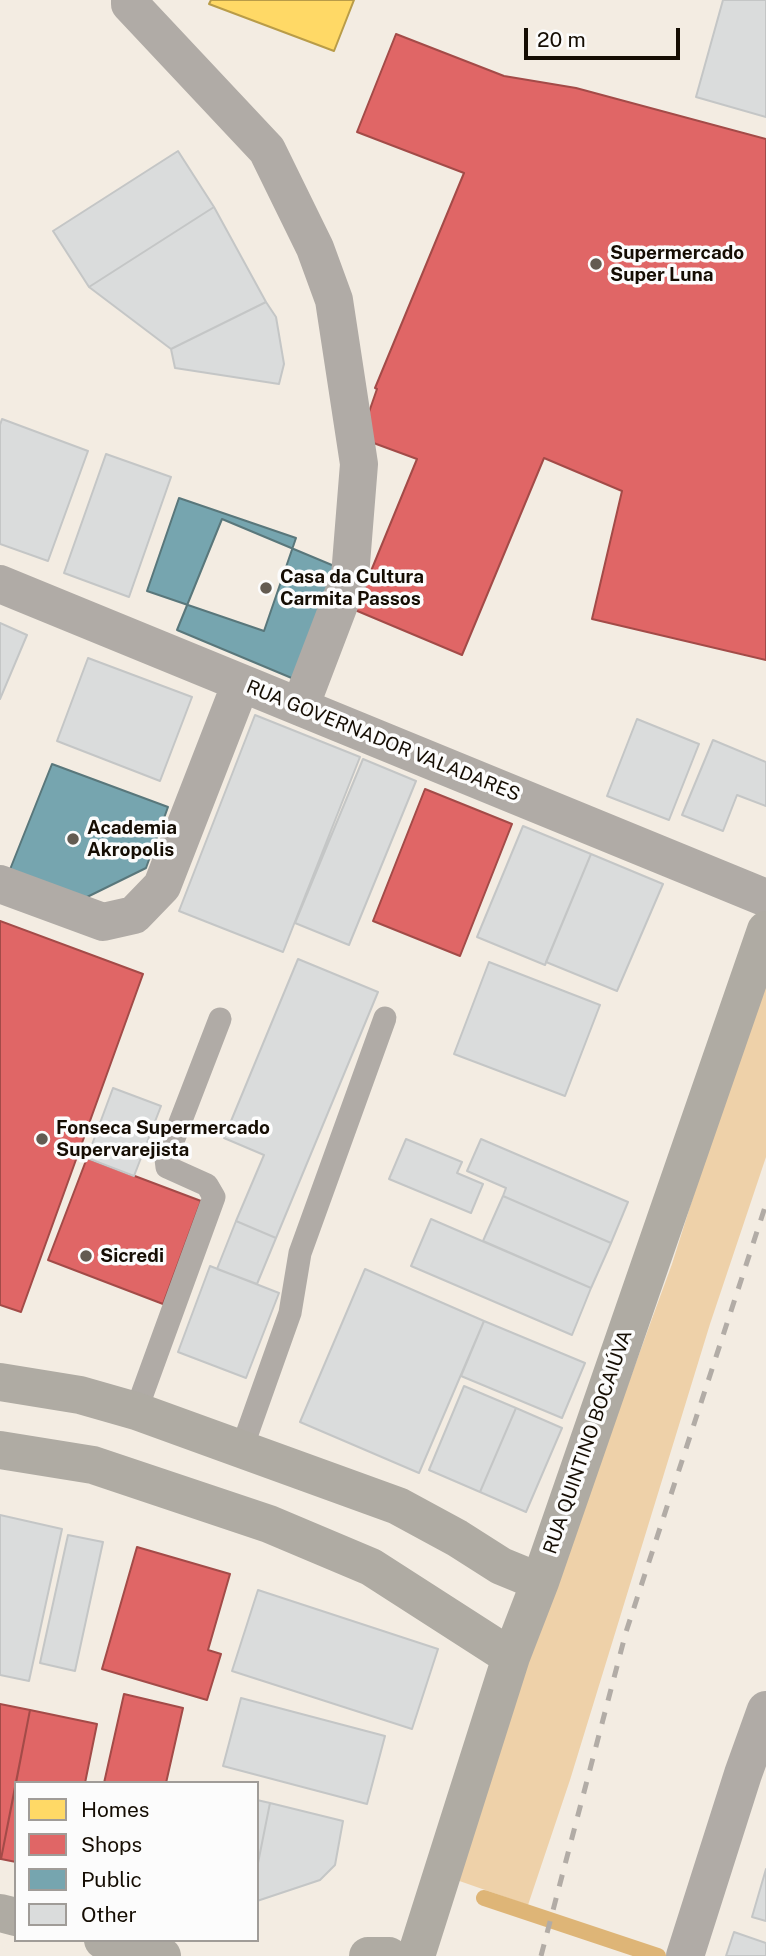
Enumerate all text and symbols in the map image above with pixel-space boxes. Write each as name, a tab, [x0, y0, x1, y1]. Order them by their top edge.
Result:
scale bar	[528, 14, 684, 58]
text: 20 m	[537, 27, 586, 52]
place label: Supermercado Super Luna	[610, 242, 744, 286]
marker: Supermercado Super Luna	[588, 256, 604, 272]
place label: Casa da Cultura Carmita Passos	[280, 566, 424, 610]
marker: Casa da Cultura Carmita Passos	[258, 580, 274, 596]
street label: RUA GOVERNADOR VALADARES	[243, 676, 523, 806]
place label: Academia Akropolis	[87, 817, 177, 861]
marker: Academia Akropolis	[65, 831, 81, 847]
place label: Fonseca Supermercado Supervarejista	[56, 1117, 270, 1161]
marker: Fonseca Supermercado Supervarejista	[34, 1131, 50, 1147]
place label: Sicredi	[100, 1245, 164, 1267]
marker: Sicredi	[78, 1248, 94, 1264]
street label: RUA QUINTINO BOCAIÚVA	[539, 1327, 637, 1557]
legend	[14, 1781, 259, 1942]
text: Homes	[81, 1797, 149, 1822]
text: Shops	[81, 1832, 142, 1857]
text: Public	[81, 1867, 142, 1892]
text: Other	[81, 1902, 137, 1927]

